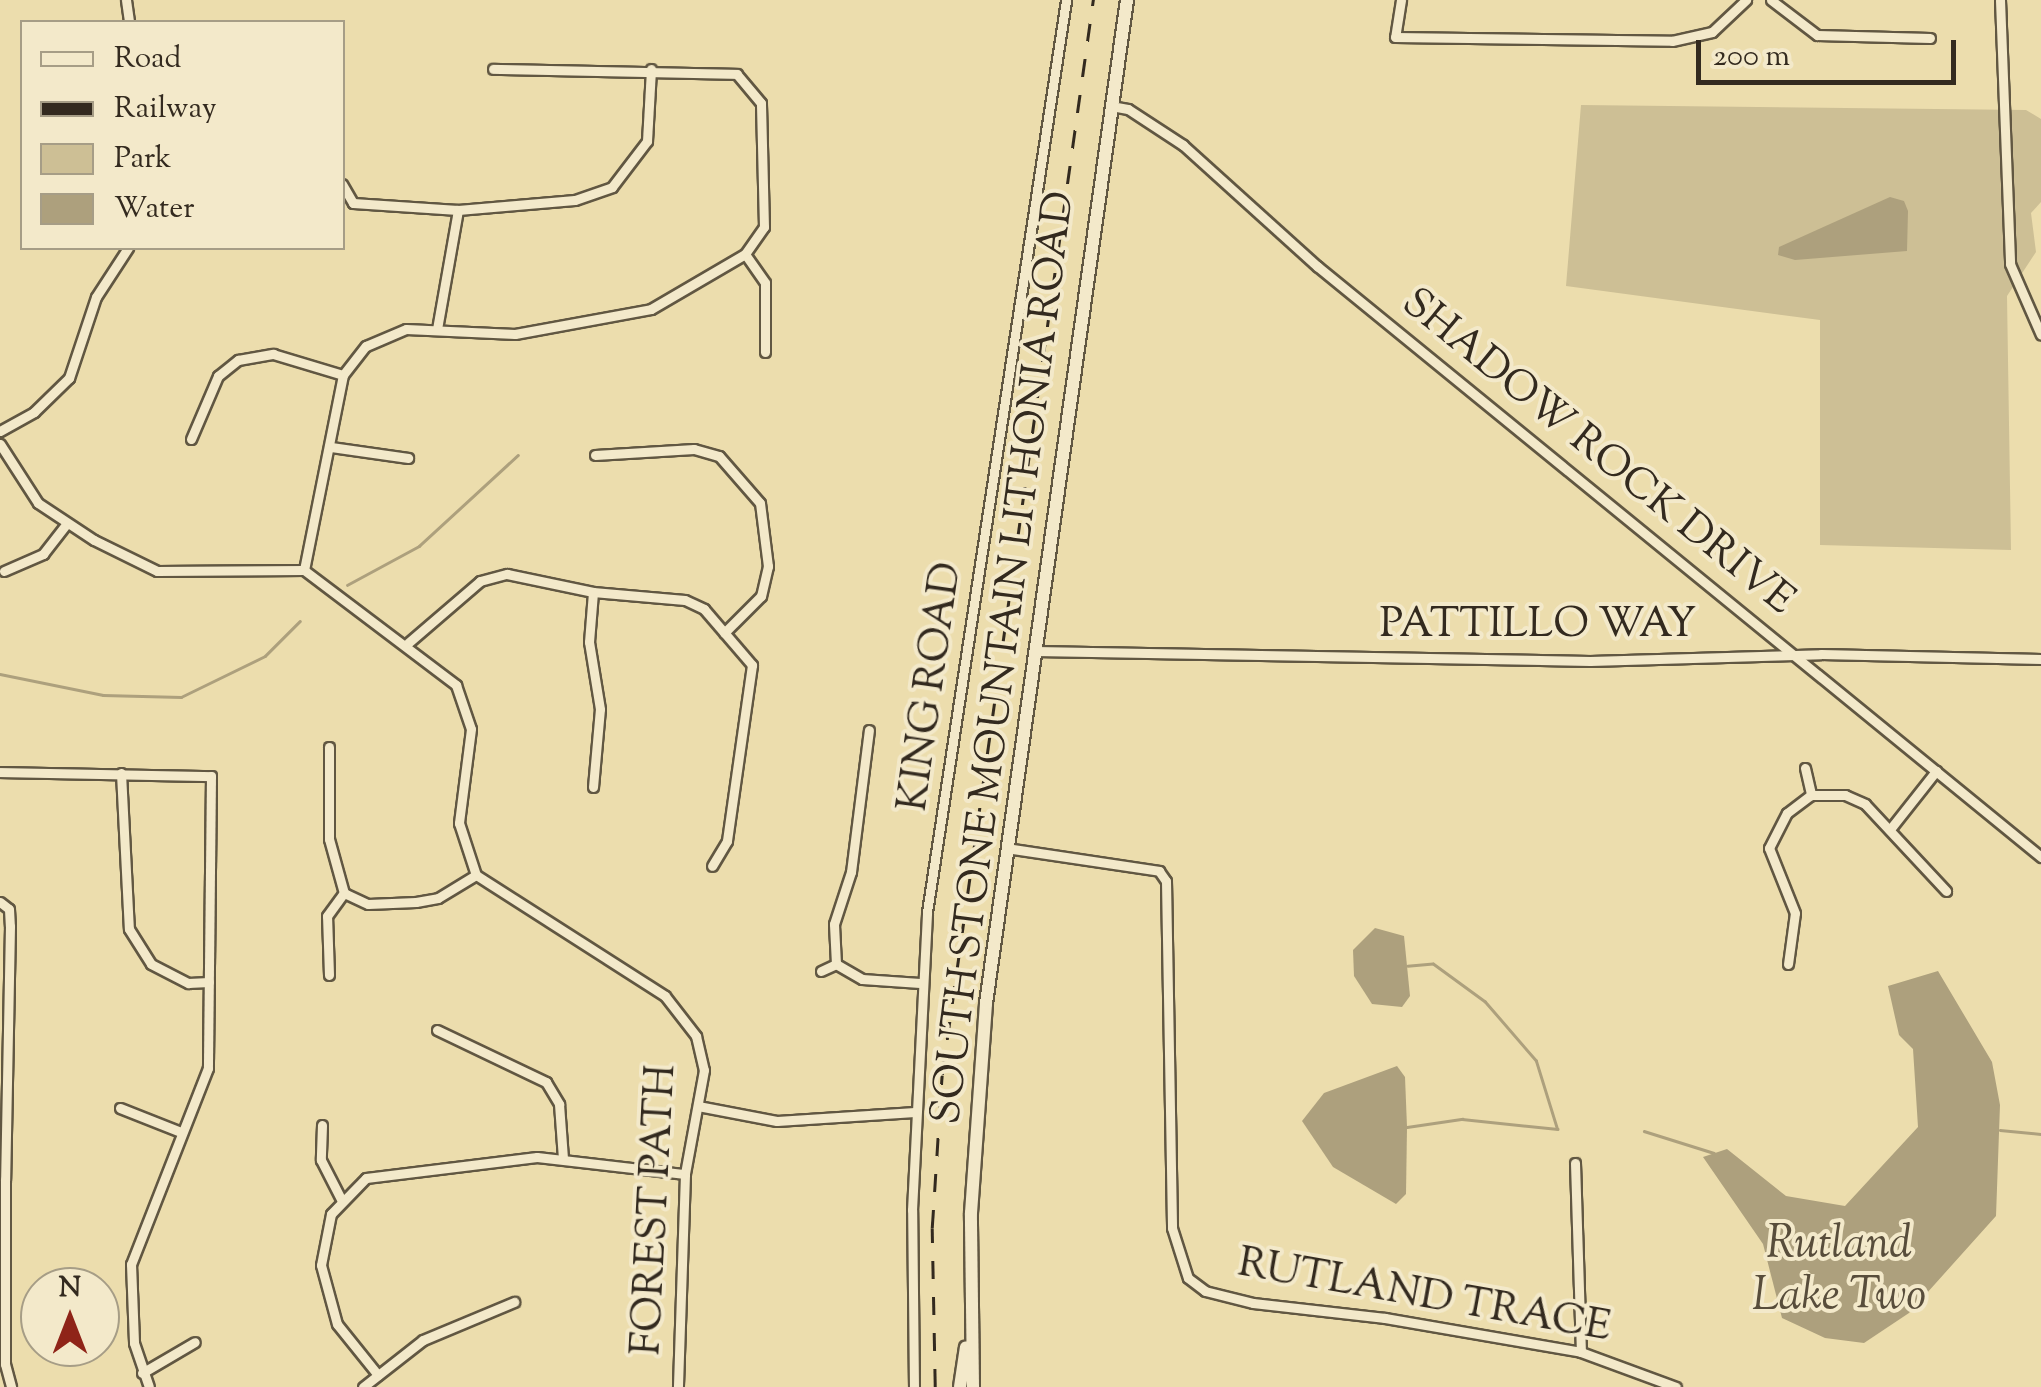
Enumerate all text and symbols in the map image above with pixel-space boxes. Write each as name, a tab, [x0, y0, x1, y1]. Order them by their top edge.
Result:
legend	[20, 20, 345, 250]
scale bar	[1701, 20, 1961, 82]
text: 200 m	[1713, 36, 1790, 79]
text: Road	[114, 38, 181, 81]
text: Railway	[114, 88, 217, 131]
text: Park	[114, 138, 171, 181]
text: Water	[114, 188, 195, 231]
street label: SOUTH STONE MOUNTAIN LITHONIA ROAD	[923, 189, 1087, 1127]
street label: SHADOW ROCK DRIVE	[1391, 279, 1803, 627]
street label: KING ROAD	[890, 559, 974, 815]
street label: PATTILLO WAY	[1379, 601, 1697, 651]
street label: FOREST PATH	[623, 1063, 689, 1357]
water label: Rutland Lake Two	[1752, 1219, 1926, 1325]
street label: RUTLAND TRACE	[1234, 1239, 1614, 1355]
north arrow	[20, 1267, 120, 1367]
text: N	[59, 1269, 81, 1309]

